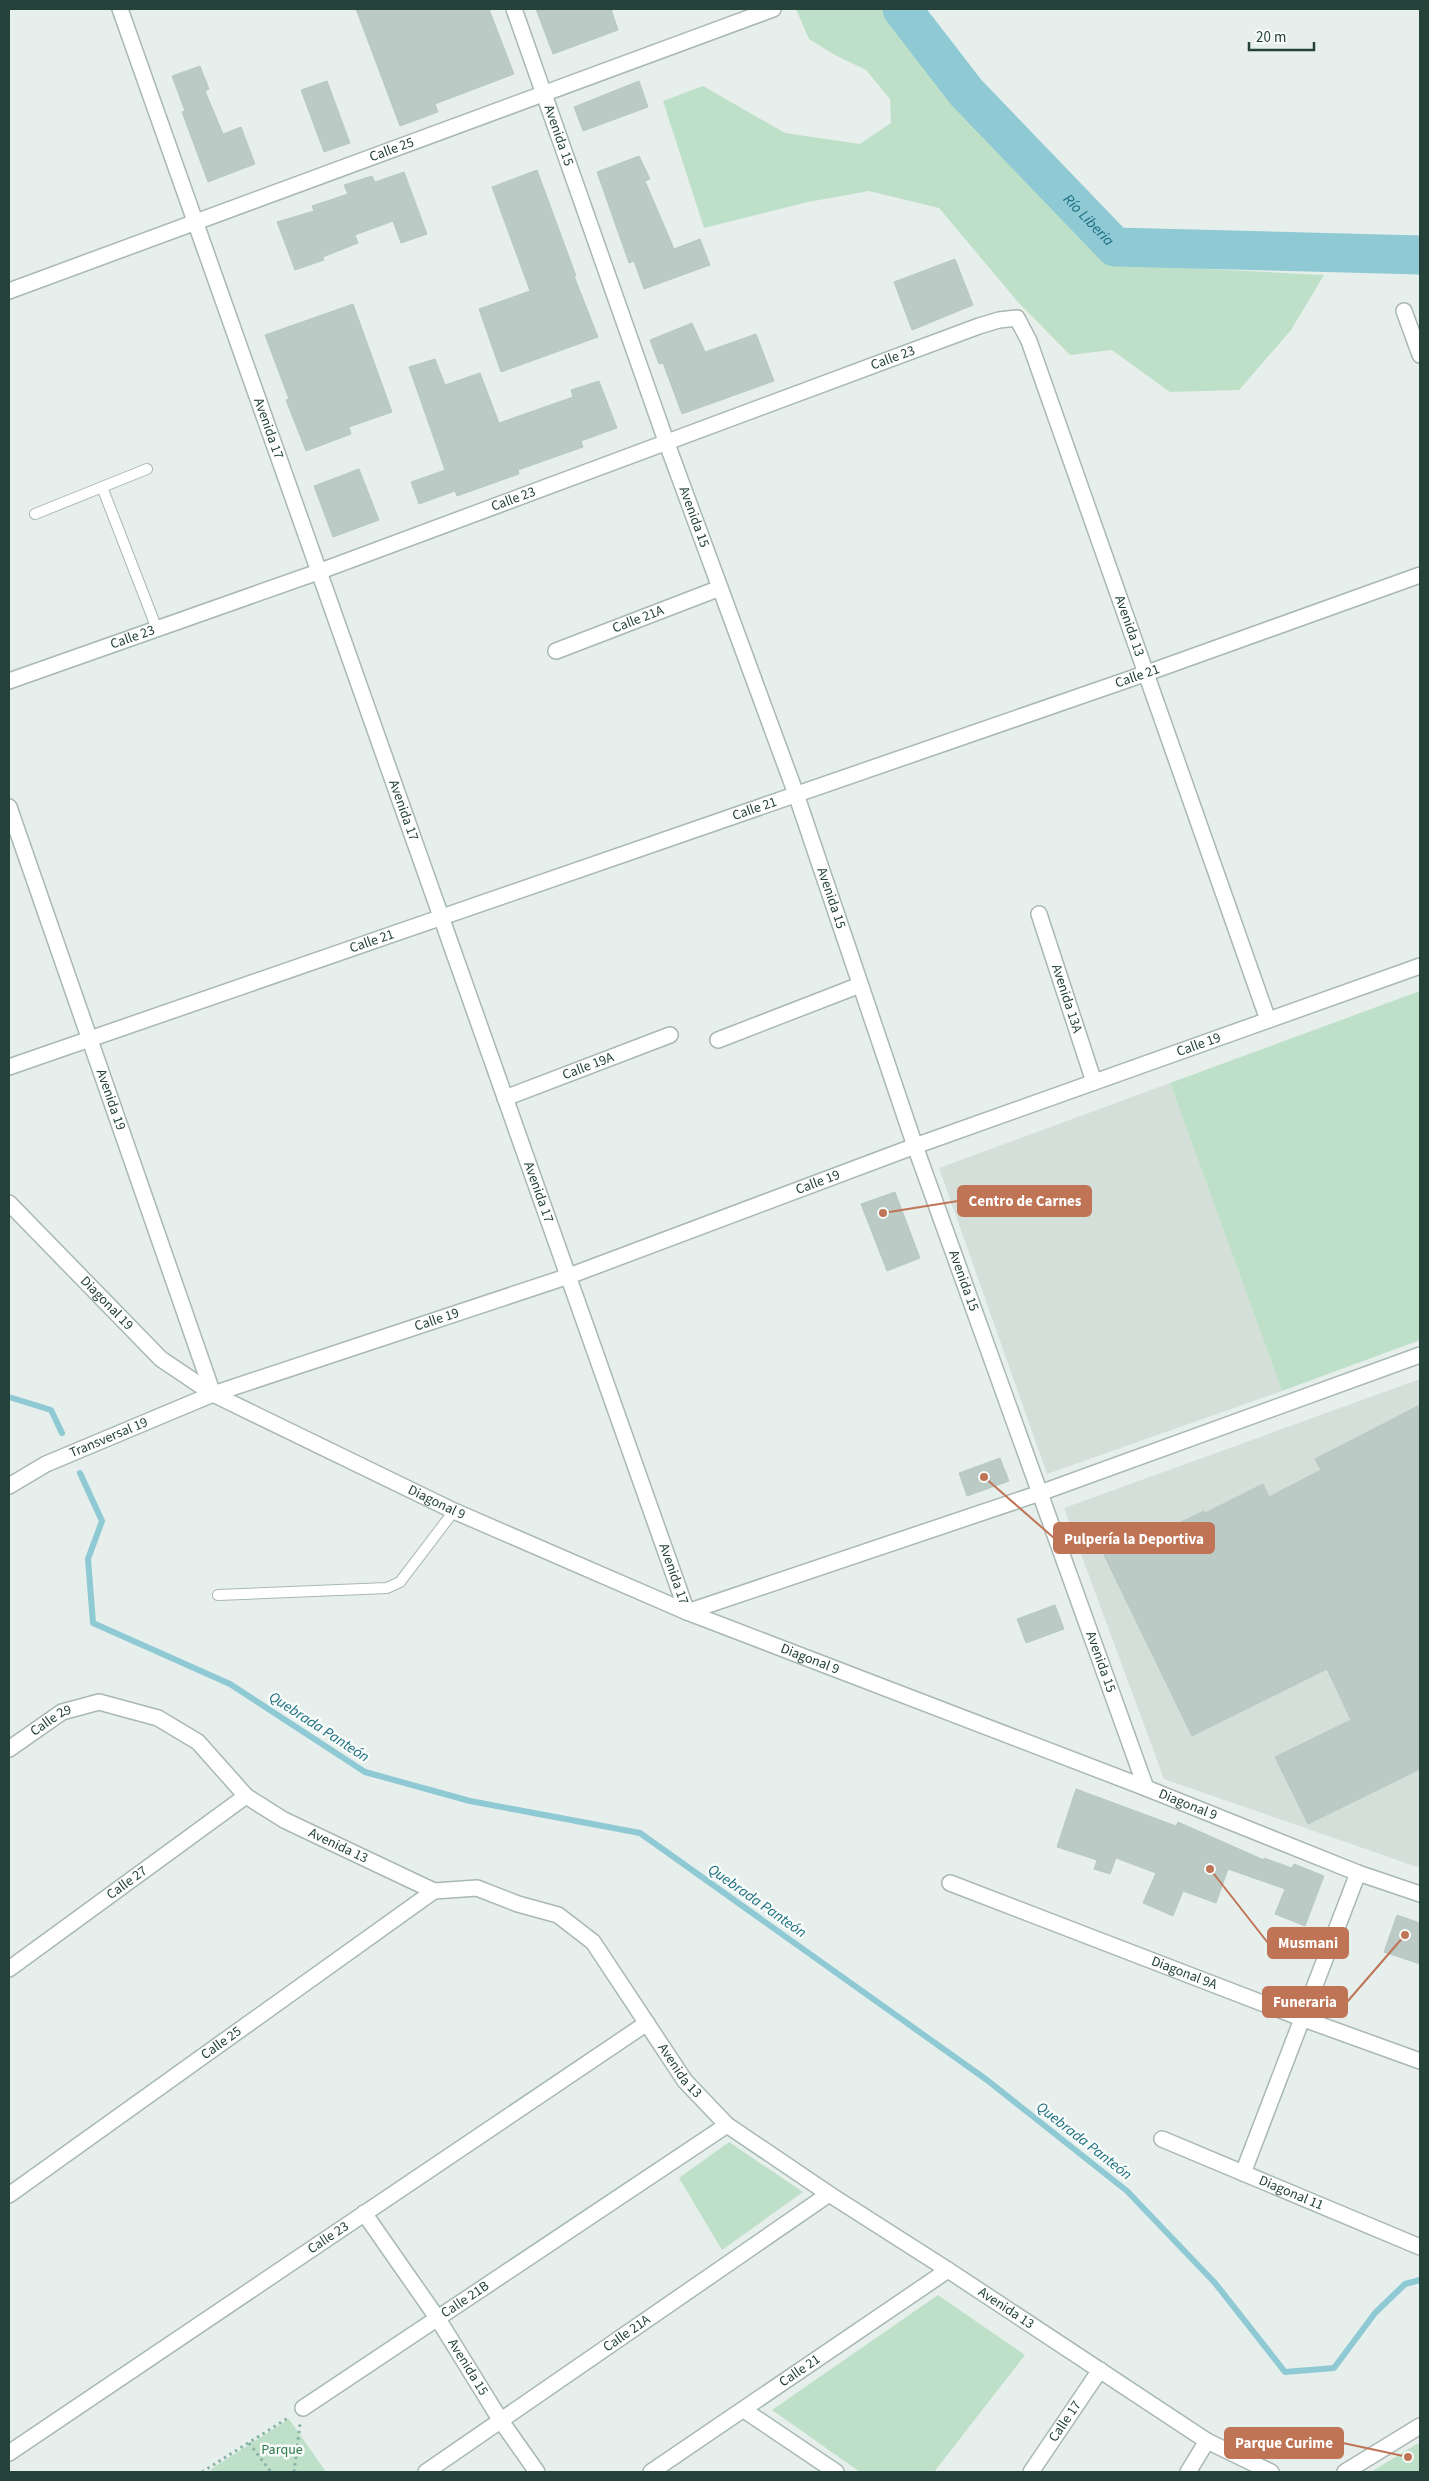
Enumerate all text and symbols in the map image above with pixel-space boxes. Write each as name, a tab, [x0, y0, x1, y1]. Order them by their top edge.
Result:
scale bar	[1249, 20, 1314, 52]
text: 20 m	[1256, 27, 1286, 48]
street label: Avenida 15	[538, 102, 578, 169]
street label: Calle 25	[367, 132, 417, 167]
water label: Río Liberia	[1059, 189, 1119, 250]
street label: Calle 23	[868, 341, 918, 375]
street label: Avenida 17	[248, 395, 288, 462]
street label: Calle 23	[488, 482, 538, 517]
street label: Avenida 15	[674, 484, 714, 550]
street label: Avenida 13	[1109, 593, 1149, 659]
street label: Calle 21A	[610, 600, 667, 638]
street label: Calle 23	[108, 620, 158, 654]
street label: Calle 21	[1112, 659, 1162, 693]
street label: Avenida 17	[383, 777, 424, 844]
street label: Calle 21	[730, 792, 780, 826]
street label: Avenida 15	[812, 865, 851, 931]
street label: Calle 21	[347, 924, 397, 958]
street label: Avenida 13A	[1046, 962, 1087, 1036]
street label: Calle 19	[1174, 1028, 1224, 1062]
street label: Calle 19A	[560, 1047, 617, 1085]
street label: Avenida 19	[91, 1066, 131, 1133]
street label: Avenida 17	[518, 1159, 559, 1226]
street label: Calle 19	[793, 1165, 843, 1200]
callout: Centro de Carnes	[958, 1186, 1091, 1216]
text: Centro de Carnes	[969, 1191, 1082, 1212]
street label: Avenida 15	[943, 1247, 984, 1314]
street label: Diagonal 19	[76, 1272, 138, 1335]
street label: Calle 19	[412, 1303, 462, 1337]
street label: Transversal 19	[66, 1412, 151, 1463]
street label: Diagonal 9	[404, 1480, 469, 1525]
callout: Pulpería la Deportiva	[1054, 1523, 1214, 1553]
text: Pulpería la Deportiva	[1064, 1529, 1204, 1550]
street label: Avenida 17	[654, 1541, 694, 1607]
street label: Avenida 15	[1080, 1629, 1121, 1695]
street label: Diagonal 9	[778, 1639, 842, 1680]
water label: Quebrada Panteón	[265, 1687, 373, 1767]
street label: Calle 29	[26, 1700, 74, 1741]
street label: Diagonal 9	[1155, 1784, 1220, 1826]
street label: Avenida 13	[305, 1823, 371, 1868]
water label: Quebrada Panteón	[703, 1859, 811, 1943]
street label: Calle 27	[102, 1861, 151, 1905]
callout: Musmani	[1268, 1928, 1348, 1958]
text: Musmani	[1278, 1933, 1338, 1954]
street label: Diagonal 9A	[1148, 1951, 1221, 1995]
callout: Funeraria	[1263, 1987, 1347, 2017]
text: Funeraria	[1273, 1992, 1337, 2013]
street label: Calle 25	[197, 2022, 246, 2065]
street label: Avenida 13	[653, 2039, 706, 2103]
water label: Quebrada Panteón	[1032, 2097, 1136, 2185]
street label: Diagonal 11	[1256, 2171, 1327, 2216]
street label: Calle 23	[304, 2217, 353, 2259]
street label: Calle 21B	[437, 2276, 493, 2323]
street label: Avenida 13	[974, 2282, 1038, 2334]
street label: Calle 21A	[599, 2310, 655, 2357]
street label: Avenida 15	[443, 2335, 493, 2400]
street label: Calle 21	[775, 2350, 824, 2392]
street label: Calle 17	[1044, 2397, 1086, 2446]
callout: Parque Curime	[1225, 2428, 1343, 2458]
text: Parque Curime	[1235, 2433, 1333, 2454]
park label: Parque	[261, 2440, 303, 2460]

